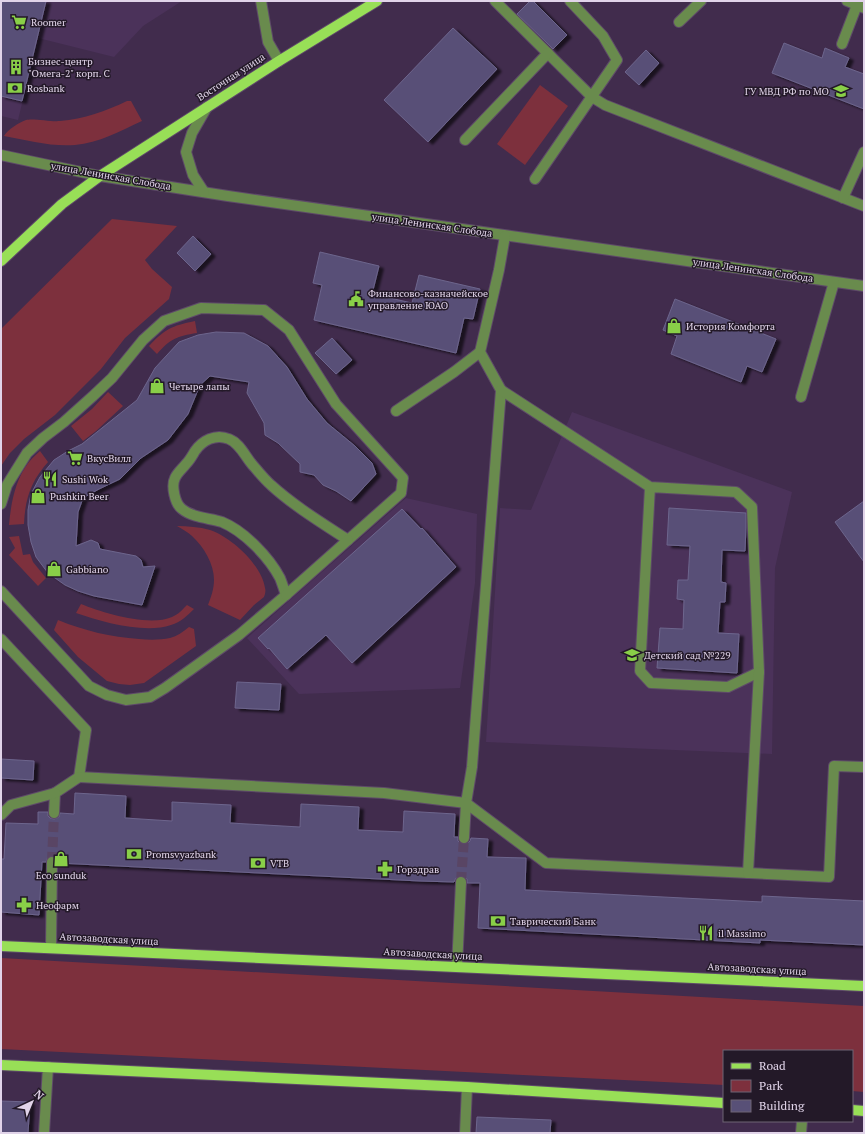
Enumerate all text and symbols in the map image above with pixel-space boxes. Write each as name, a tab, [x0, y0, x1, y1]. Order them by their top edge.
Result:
supermarket icon: Roomer	[10, 13, 28, 31]
place label: Roomer	[31, 16, 66, 29]
street label: Восточная улица	[195, 50, 267, 104]
place label: Бизнес-центр "Омега-2" корп. C	[28, 55, 110, 80]
building icon: Бизнес-центр "Омега-2" корп. C	[7, 58, 25, 76]
bank icon: Rosbank	[6, 79, 24, 97]
place label: Rosbank	[27, 82, 65, 95]
school or university icon: ГУ МВД РФ по МО	[832, 82, 850, 100]
place label: ГУ МВД РФ по МО	[745, 85, 829, 98]
street label: улица Ленинская Слобода	[49, 159, 172, 193]
street label: улица Ленинская Слобода	[370, 210, 493, 240]
street label: улица Ленинская Слобода	[691, 255, 814, 285]
place label: Финансово-казначейское управление ЮАО	[367, 287, 488, 312]
public building icon: Финансово-казначейское управление ЮАО	[347, 290, 365, 308]
shop icon: История Комфорта	[665, 317, 683, 335]
place label: История Комфорта	[686, 320, 775, 333]
shop icon: Четыре лапы	[148, 377, 166, 395]
place label: Четыре лапы	[169, 380, 230, 393]
supermarket icon: ВкусВилл	[66, 449, 84, 467]
place label: ВкусВилл	[87, 452, 132, 465]
restaurant icon: Sushi Wok	[41, 470, 59, 488]
place label: Sushi Wok	[62, 473, 109, 486]
shop icon: Pushkin Beer	[29, 487, 47, 505]
place label: Pushkin Beer	[50, 490, 109, 503]
shop icon: Gabbiano	[45, 560, 63, 578]
place label: Gabbiano	[66, 563, 109, 576]
school or university icon: Детский сад №229	[623, 646, 641, 664]
place label: Детский сад №229	[644, 649, 731, 662]
bank icon: Promsvyazbank	[125, 845, 143, 863]
place label: Promsvyazbank	[146, 848, 217, 861]
shop icon: Eco sunduk	[52, 850, 70, 868]
bank icon: VTB	[249, 854, 267, 872]
place label: VTB	[270, 857, 289, 870]
pharmacy icon: Горздрав	[376, 860, 394, 878]
place label: Горздрав	[397, 863, 439, 876]
place label: Eco sunduk	[36, 869, 87, 882]
pharmacy icon: Неофарм	[15, 896, 33, 914]
place label: Неофарм	[36, 899, 80, 912]
bank icon: Таврический Банк	[489, 912, 507, 930]
place label: Таврический Банк	[510, 915, 597, 928]
restaurant icon: il Massimo	[697, 924, 715, 942]
place label: il Massimo	[718, 927, 766, 940]
street label: Автозаводская улица	[59, 930, 159, 948]
street label: Автозаводская улица	[383, 945, 483, 963]
street label: Автозаводская улица	[707, 960, 807, 978]
legend	[723, 1050, 853, 1122]
text: Road	[759, 1058, 786, 1073]
text: Park	[759, 1078, 784, 1093]
north arrow	[12, 1082, 52, 1122]
text: N	[31, 1087, 47, 1103]
text: Building	[759, 1098, 805, 1113]

